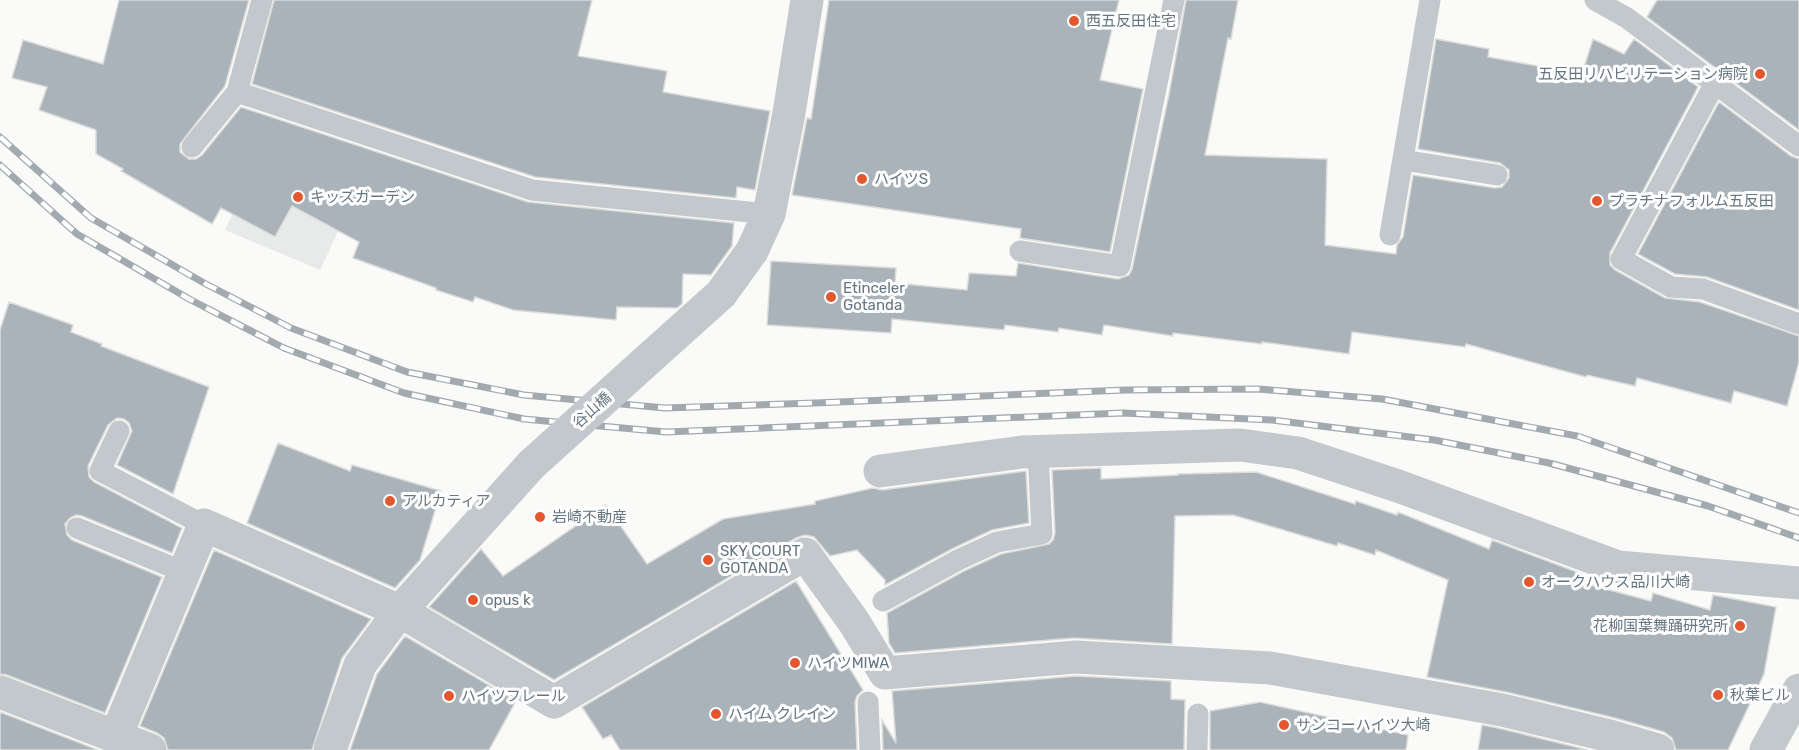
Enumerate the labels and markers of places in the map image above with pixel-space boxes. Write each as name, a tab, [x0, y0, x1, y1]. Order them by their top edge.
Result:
place label: 西五反田住宅	[1086, 12, 1176, 30]
marker: 西五反田住宅	[1067, 14, 1081, 28]
place label: 五反田リハビリテーション病院	[1538, 65, 1748, 83]
marker: 五反田リハビリテーション病院	[1753, 67, 1767, 81]
place label: ハイツS	[874, 170, 928, 188]
marker: ハイツS	[855, 172, 869, 186]
place label: キッズガーデン	[310, 188, 415, 206]
marker: キッズガーデン	[291, 190, 305, 204]
place label: プラチナフォルム五反田	[1609, 192, 1774, 210]
marker: プラチナフォルム五反田	[1590, 194, 1604, 208]
place label: Etinceler Gotanda	[843, 279, 905, 314]
marker: Etinceler Gotanda	[824, 290, 838, 304]
place label: アルカティア	[402, 492, 491, 510]
marker: アルカティア	[383, 494, 397, 508]
place label: 岩崎不動産	[552, 508, 627, 526]
marker: 岩崎不動産	[533, 510, 547, 524]
place label: SKY COURT GOTANDA	[720, 542, 801, 577]
marker: SKY COURT GOTANDA	[701, 553, 715, 567]
place label: オークハウス品川大崎	[1541, 573, 1690, 591]
marker: オークハウス品川大崎	[1522, 575, 1536, 589]
place label: opus k	[485, 591, 531, 609]
marker: opus k	[466, 593, 480, 607]
place label: 花柳国葉舞踊研究所	[1593, 617, 1728, 635]
marker: 花柳国葉舞踊研究所	[1733, 619, 1747, 633]
place label: ハイツMIWA	[807, 654, 889, 672]
marker: ハイツMIWA	[788, 656, 802, 670]
place label: 秋葉ビル	[1730, 686, 1790, 704]
place label: ハイツフレール	[461, 687, 566, 705]
marker: 秋葉ビル	[1711, 688, 1725, 702]
marker: ハイツフレール	[442, 689, 456, 703]
place label: ハイム クレイン	[728, 705, 836, 723]
marker: ハイム クレイン	[709, 707, 723, 721]
place label: サンコーハイツ大崎	[1296, 716, 1430, 734]
marker: サンコーハイツ大崎	[1277, 718, 1291, 732]

